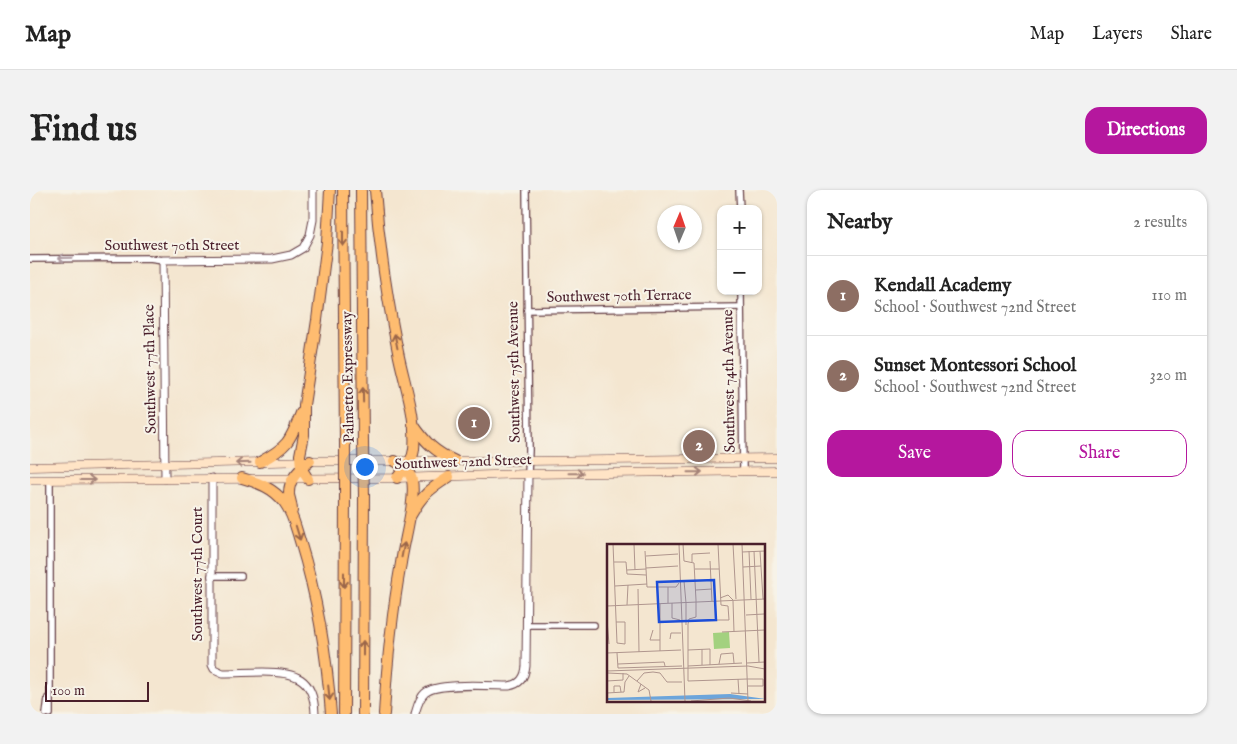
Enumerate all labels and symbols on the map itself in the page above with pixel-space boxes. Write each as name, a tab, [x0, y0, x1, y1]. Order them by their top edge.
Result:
north arrow	[657, 205, 702, 250]
one-way arrow	[338, 230, 348, 246]
street label: Southwest 70th Street	[105, 236, 239, 255]
one-way arrow	[57, 254, 73, 263]
street label: Southwest 70th Terrace	[546, 285, 692, 307]
street label: Southwest 75th Avenue	[503, 301, 525, 443]
street label: Southwest 77th Place	[139, 304, 161, 434]
street label: Southwest 74th Avenue	[718, 309, 740, 453]
street label: Palmetto Expressway	[337, 310, 359, 443]
one-way arrow	[390, 333, 400, 349]
one-way arrow	[358, 387, 368, 403]
pin: 1	[458, 404, 490, 442]
pin: 2	[683, 427, 715, 465]
street label: Southwest 72nd Street	[394, 450, 532, 474]
your location	[352, 454, 378, 480]
one-way arrow	[236, 458, 252, 467]
one-way arrow	[687, 467, 703, 477]
one-way arrow	[568, 469, 584, 478]
one-way arrow	[80, 475, 96, 485]
street label: Southwest 77th Court	[188, 507, 207, 641]
one-way arrow	[293, 525, 303, 541]
one-way arrow	[399, 542, 409, 558]
inset map	[607, 544, 764, 702]
one-way arrow	[339, 572, 349, 588]
one-way arrow	[358, 640, 368, 656]
scale bar	[45, 679, 149, 702]
one-way arrow	[324, 684, 334, 700]

